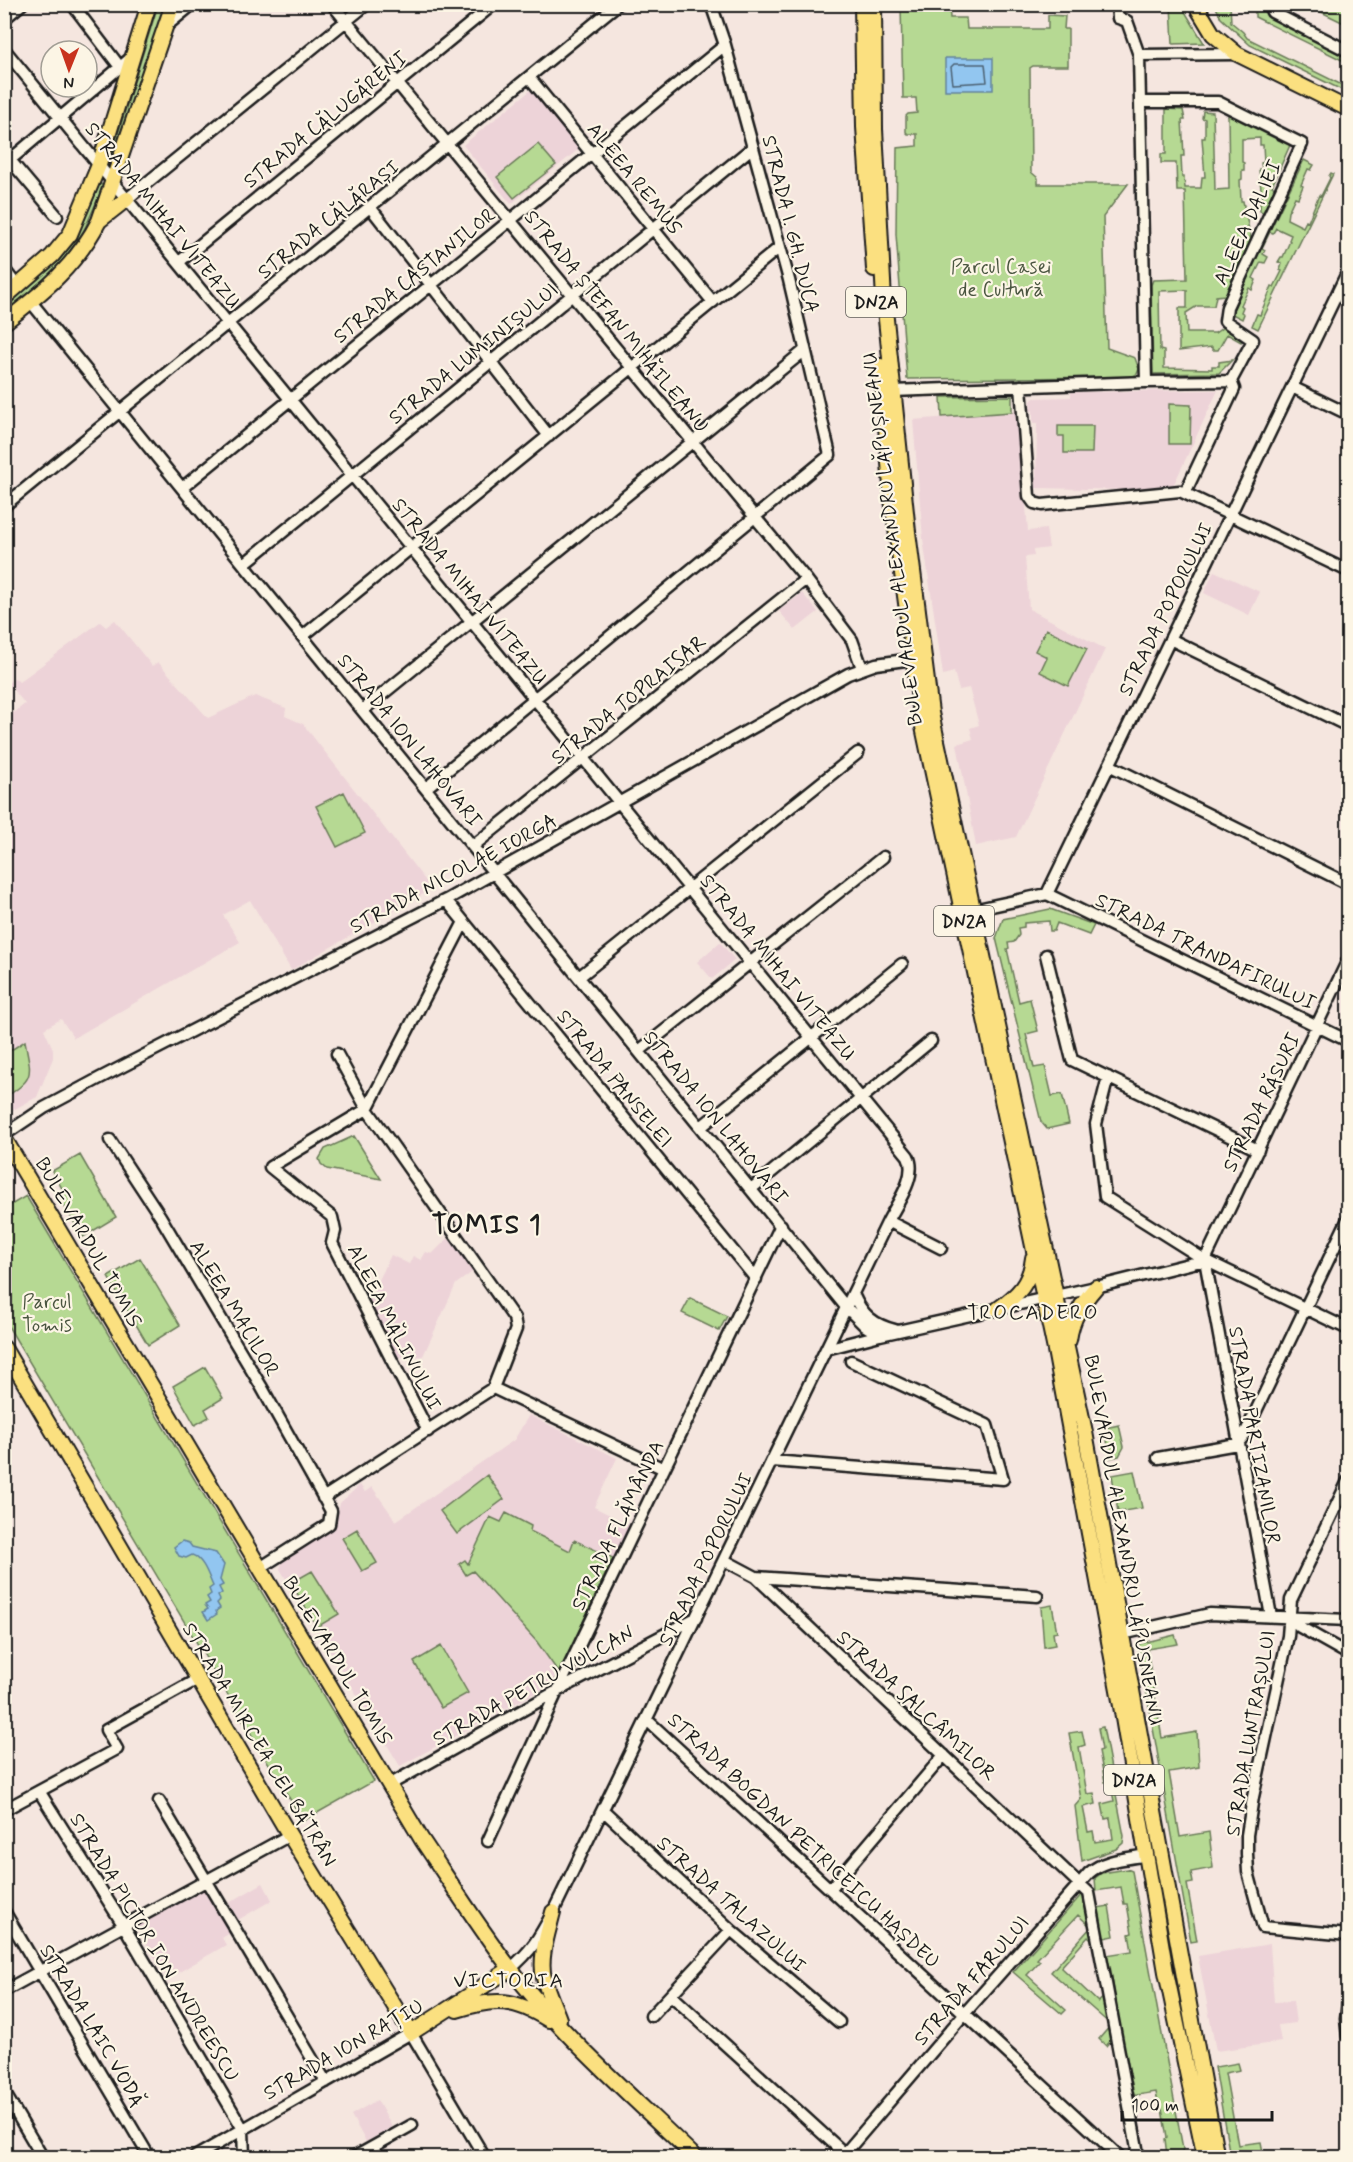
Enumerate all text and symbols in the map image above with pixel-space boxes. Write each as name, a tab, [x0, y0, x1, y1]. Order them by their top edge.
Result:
north arrow	[39, 39, 99, 99]
street label: STRADA CĂLUGĂRENI	[238, 45, 414, 195]
text: N	[63, 72, 74, 93]
street label: STRADA MIHAI VITEAZU	[78, 117, 246, 315]
street label: ALEEA REMUS	[580, 117, 687, 241]
street label: STRADA I. GH. DUCA	[754, 133, 825, 316]
street label: STRADA CĂLĂRAȘI	[252, 154, 406, 286]
street label: ALEEA DALIEI	[1208, 155, 1289, 290]
street label: STRADA CASTANILOR	[328, 202, 502, 350]
street label: STRADA ȘTEFAN MIHĂILEANU	[517, 205, 714, 439]
park label: Parcul Casei de Cultură	[951, 254, 1051, 304]
street label: STRADA LUMINIȘULUI	[383, 277, 565, 431]
road number: DN2A	[846, 287, 906, 317]
street label: BULEVARDUL ALEXANDRU LĂPUȘNEANU	[857, 351, 930, 727]
street label: STRADA MIHAI VITEAZU	[385, 493, 553, 691]
street label: STRADA POPORULUI	[1113, 519, 1220, 701]
street label: STRADA TOPRAISAR	[546, 629, 712, 771]
street label: STRADA ION LAHOVARI	[330, 648, 488, 834]
street label: STRADA NICOLAE IORGA	[345, 808, 562, 941]
street label: STRADA MIHAI VITEAZU	[693, 869, 861, 1067]
street label: STRADA TRANDAFIRULUI	[1091, 887, 1321, 1018]
road number: DN2A	[934, 906, 994, 936]
street label: STRADA PANSELEI	[550, 1004, 678, 1154]
street label: STRADA ION LAHOVARI	[636, 1025, 794, 1211]
street label: STRADA RĂSURI	[1217, 1028, 1308, 1177]
street label: BULEVARDUL TOMIS	[28, 1153, 147, 1333]
district label: TOMIS 1	[432, 1209, 542, 1243]
street label: ALEEA MACILOR	[182, 1236, 285, 1382]
street label: ALEEA MĂLINULUI	[340, 1240, 447, 1415]
park label: Parcul Tomis	[22, 1289, 72, 1339]
district label: TROCADERO	[967, 1299, 1099, 1327]
street label: STRADA PARTIZANILOR	[1221, 1324, 1286, 1546]
street label: BULEVARDUL ALEXANDRU LĂPUȘNEANU	[1077, 1353, 1168, 1728]
street label: STRADA FLĂMÂNDA	[565, 1436, 671, 1615]
street label: STRADA POPORULUI	[653, 1469, 760, 1651]
street label: BULEVARDUL TOMIS	[276, 1572, 398, 1750]
street label: STRADA MIRCEA CEL BĂTRÂN	[175, 1618, 342, 1872]
street label: STRADA PETRU VULCAN	[428, 1620, 639, 1753]
street label: STRADA SALCÂMILOR	[830, 1625, 1002, 1788]
street label: STRADA LUNTRAȘULUI	[1220, 1628, 1283, 1838]
street label: STRADA BOGDAN PETRICEICU HAȘDEU	[661, 1707, 945, 1975]
road number: DN2A	[1104, 1765, 1164, 1795]
street label: STRADA PICTOR ION ANDREESCU	[63, 1809, 245, 2087]
street label: STRADA TALAZULUI	[650, 1831, 812, 1980]
street label: STRADA FARULUI	[908, 1910, 1036, 2052]
street label: STRADA LAIC VODĂ	[33, 1940, 151, 2112]
district label: VICTORIA	[453, 1967, 565, 1995]
street label: STRADA ION RAȚIU	[259, 1993, 429, 2107]
scale bar	[1122, 2084, 1272, 2122]
text: 100 m	[1131, 2094, 1179, 2118]

